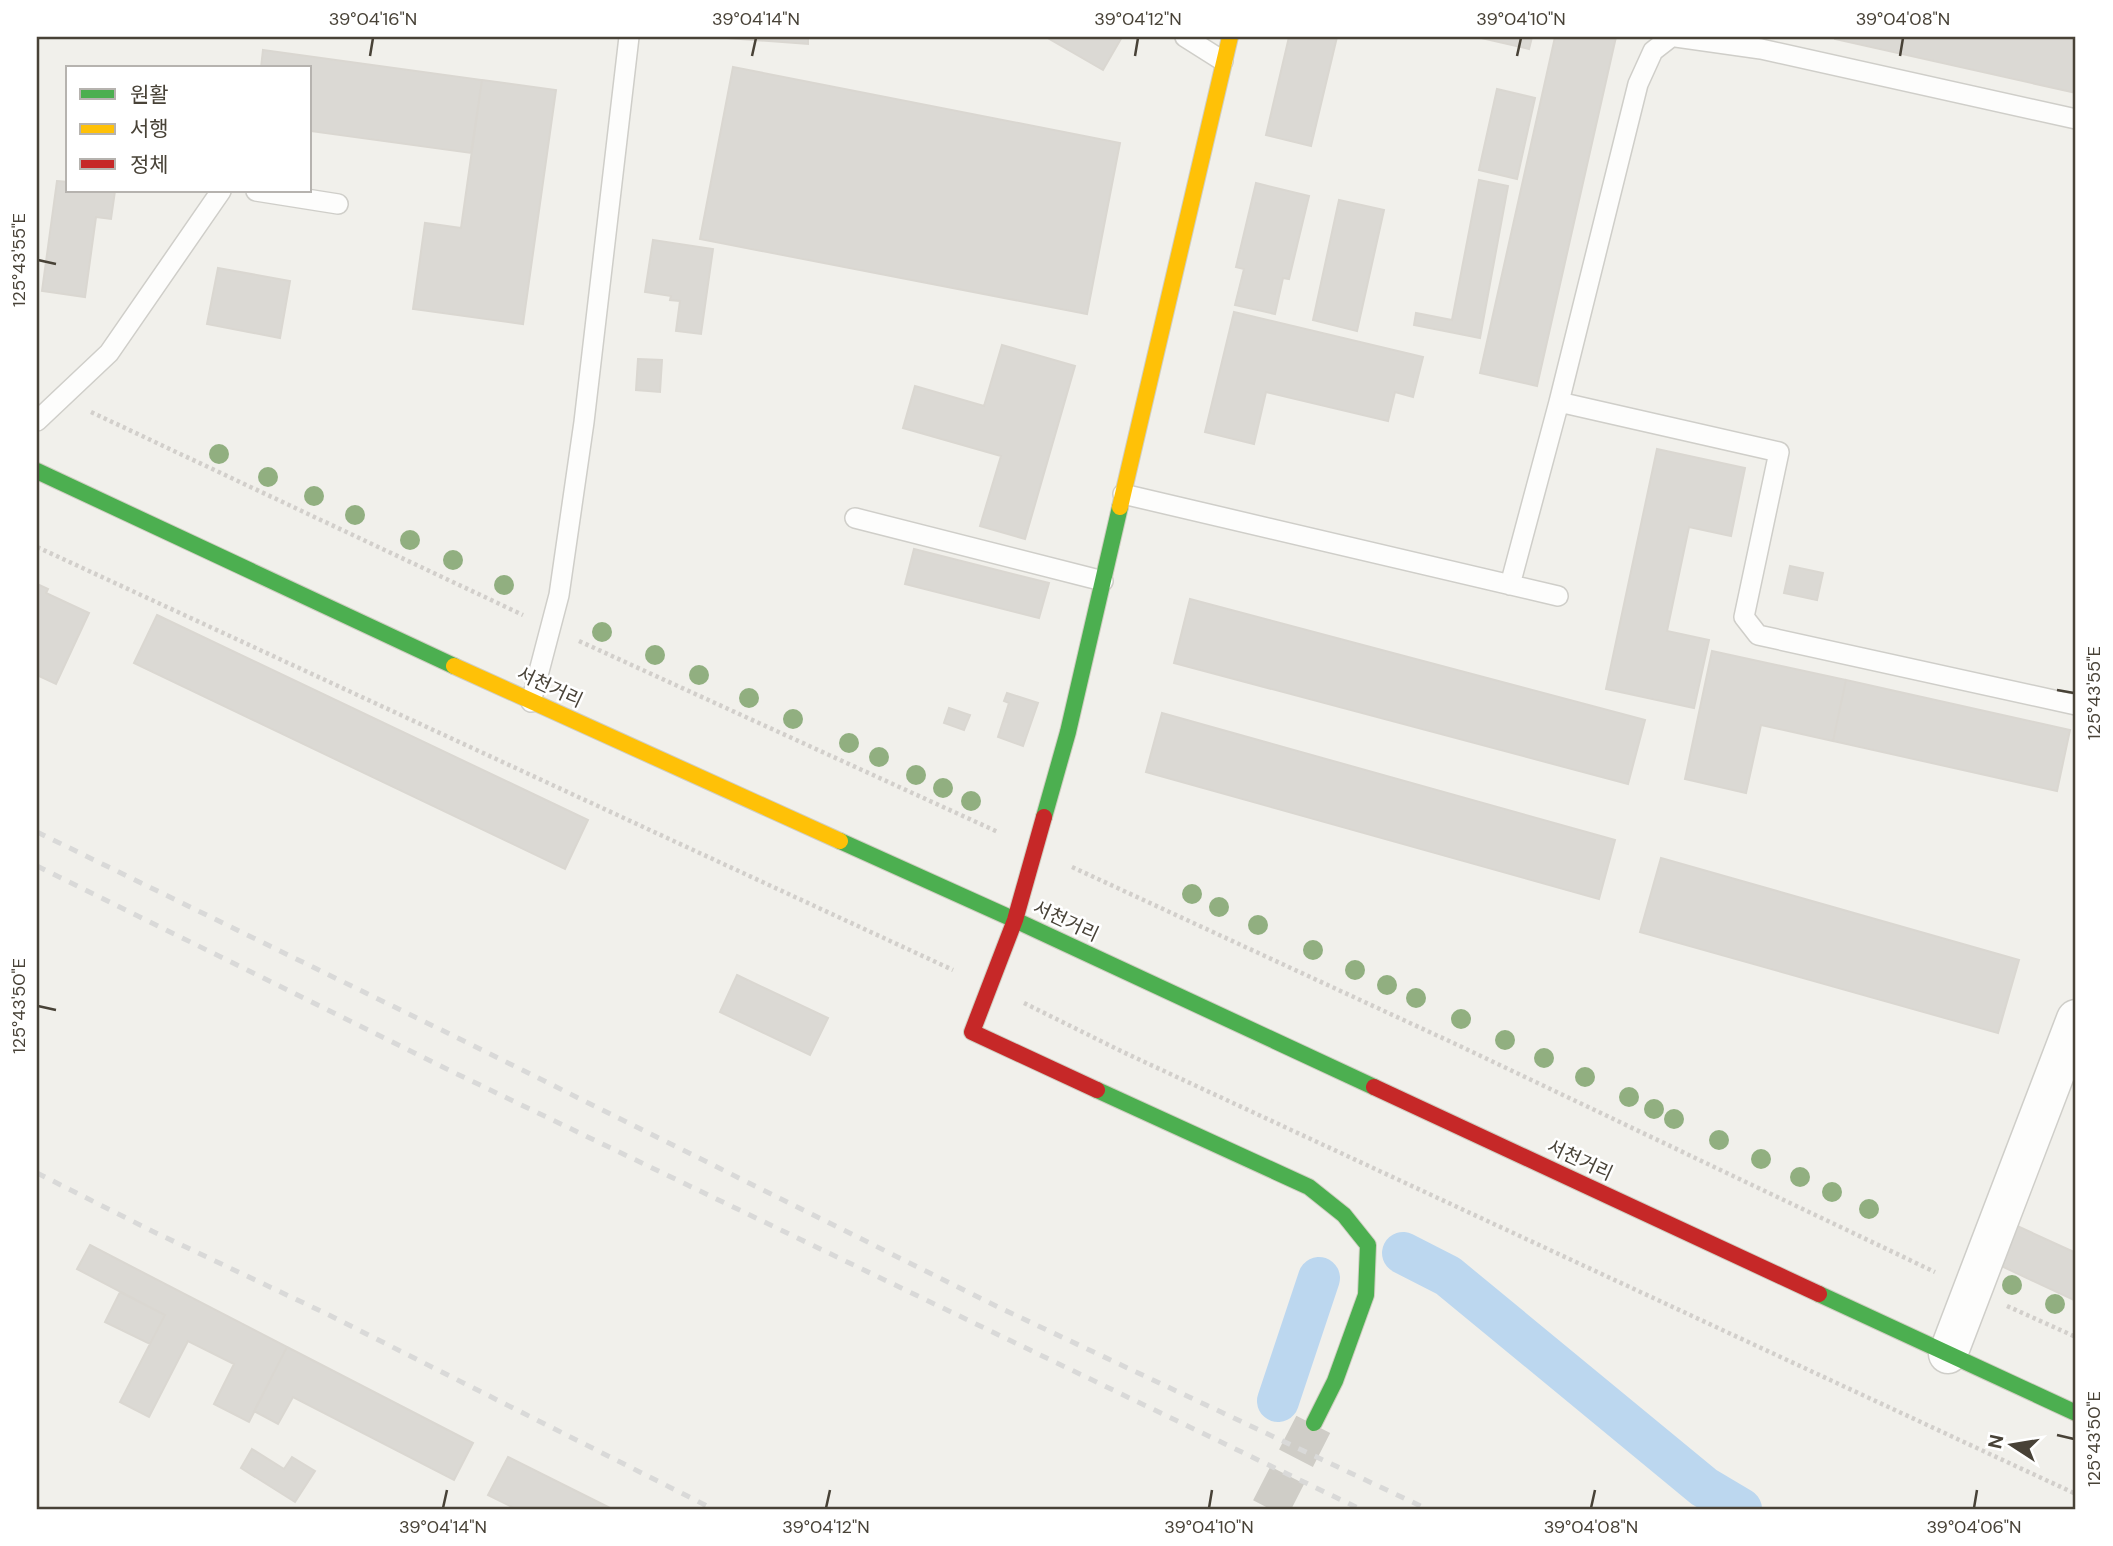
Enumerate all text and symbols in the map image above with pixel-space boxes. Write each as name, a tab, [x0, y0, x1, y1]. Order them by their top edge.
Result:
text: 39°04'16"N	[329, 7, 417, 31]
text: 39°04'14"N	[712, 7, 800, 31]
text: 39°04'12"N	[1094, 7, 1182, 31]
text: 39°04'10"N	[1476, 7, 1566, 31]
text: 39°04'08"N	[1856, 7, 1950, 31]
legend	[66, 66, 312, 192]
text: 원활	[130, 81, 169, 109]
text: 서행	[130, 115, 169, 143]
text: 정체	[130, 151, 169, 179]
text: 125°43'55"E	[7, 213, 31, 307]
text: 125°43'55"E	[2082, 646, 2106, 740]
street label: 서천거리	[513, 661, 587, 713]
street label: 서천거리	[1029, 895, 1103, 947]
text: 125°43'50"E	[7, 958, 31, 1054]
street label: 서천거리	[1543, 1134, 1617, 1186]
text: 125°43'50"E	[2082, 1391, 2106, 1487]
north arrow	[1976, 1410, 2046, 1480]
text: N	[1982, 1432, 2010, 1451]
text: 39°04'14"N	[399, 1515, 487, 1539]
text: 39°04'12"N	[782, 1515, 870, 1539]
text: 39°04'10"N	[1164, 1515, 1254, 1539]
text: 39°04'08"N	[1544, 1515, 1638, 1539]
text: 39°04'06"N	[1927, 1515, 2022, 1539]

